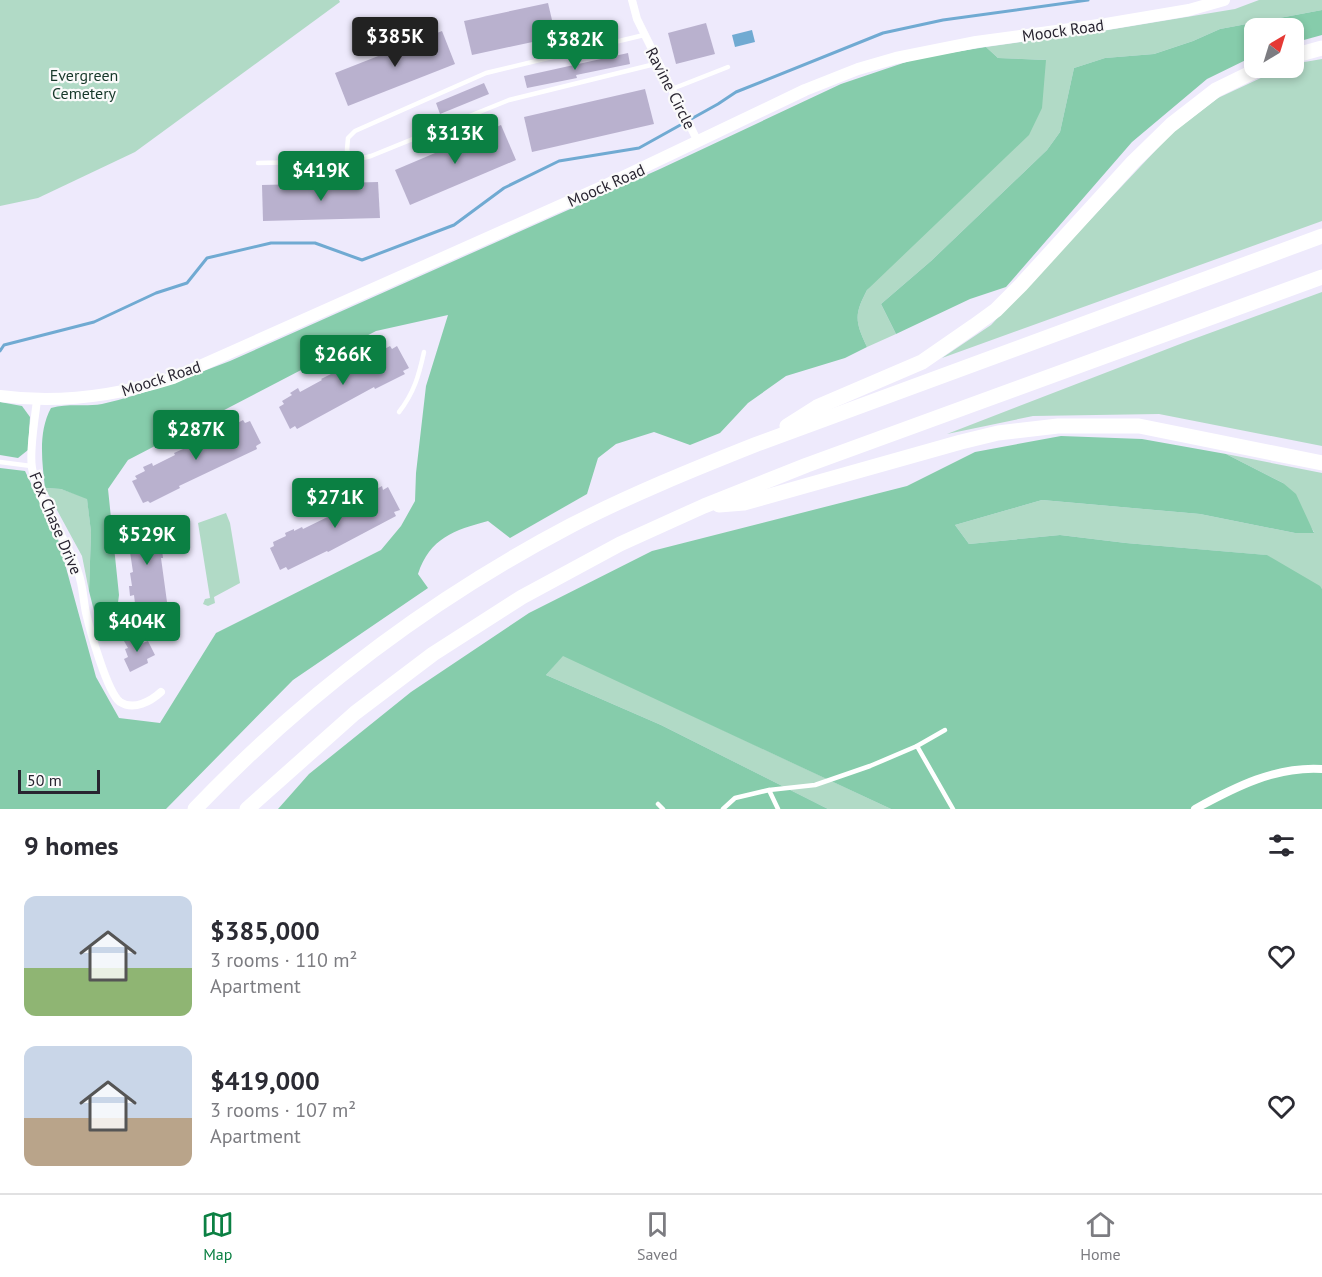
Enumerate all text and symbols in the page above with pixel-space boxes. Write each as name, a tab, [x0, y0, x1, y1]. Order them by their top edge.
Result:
street label: Moock Road	[1021, 14, 1105, 46]
pin: $385K	[353, 17, 437, 68]
north arrow	[1244, 18, 1304, 78]
map controls	[1244, 18, 1304, 78]
pin: $382K	[533, 20, 617, 71]
text: $385K	[366, 23, 424, 49]
text: $382K	[546, 26, 604, 52]
street label: Ravine Circle	[642, 44, 700, 132]
park label: Evergreen Cemetery	[50, 65, 118, 103]
pin: $313K	[413, 114, 497, 165]
text: $313K	[426, 120, 484, 146]
pin: $419K	[279, 151, 363, 202]
text: $419K	[292, 157, 350, 183]
street label: Moock Road	[564, 159, 648, 211]
pin: $266K	[301, 335, 385, 386]
text: $266K	[314, 341, 372, 367]
street label: Moock Road	[119, 356, 203, 400]
pin: $287K	[154, 410, 238, 461]
text: $287K	[167, 416, 225, 442]
street label: Fox Chase Drive	[25, 469, 87, 577]
pin: $271K	[293, 478, 377, 529]
text: $271K	[306, 484, 364, 510]
pin: $529K	[105, 515, 189, 566]
text: $529K	[118, 521, 176, 547]
pin: $404K	[95, 602, 179, 653]
text: $404K	[108, 608, 166, 634]
scale bar	[18, 767, 100, 794]
text: 50 m	[27, 770, 62, 790]
text: 9 homes	[24, 829, 119, 862]
icon: filters	[1265, 829, 1298, 862]
text: $385,000	[210, 914, 320, 947]
icon: home	[72, 920, 144, 992]
icon: heart	[1265, 940, 1298, 973]
text: 3 rooms · 110 m²	[210, 947, 357, 973]
text: Apartment	[210, 973, 301, 999]
text: $419,000	[210, 1064, 320, 1097]
icon: home	[72, 1070, 144, 1142]
icon: heart	[1265, 1090, 1298, 1123]
text: 3 rooms · 107 m²	[210, 1097, 356, 1123]
text: Apartment	[210, 1123, 301, 1149]
tab: Map	[201, 1208, 234, 1264]
tab: Saved	[637, 1208, 678, 1264]
tab: Home	[1080, 1208, 1121, 1264]

